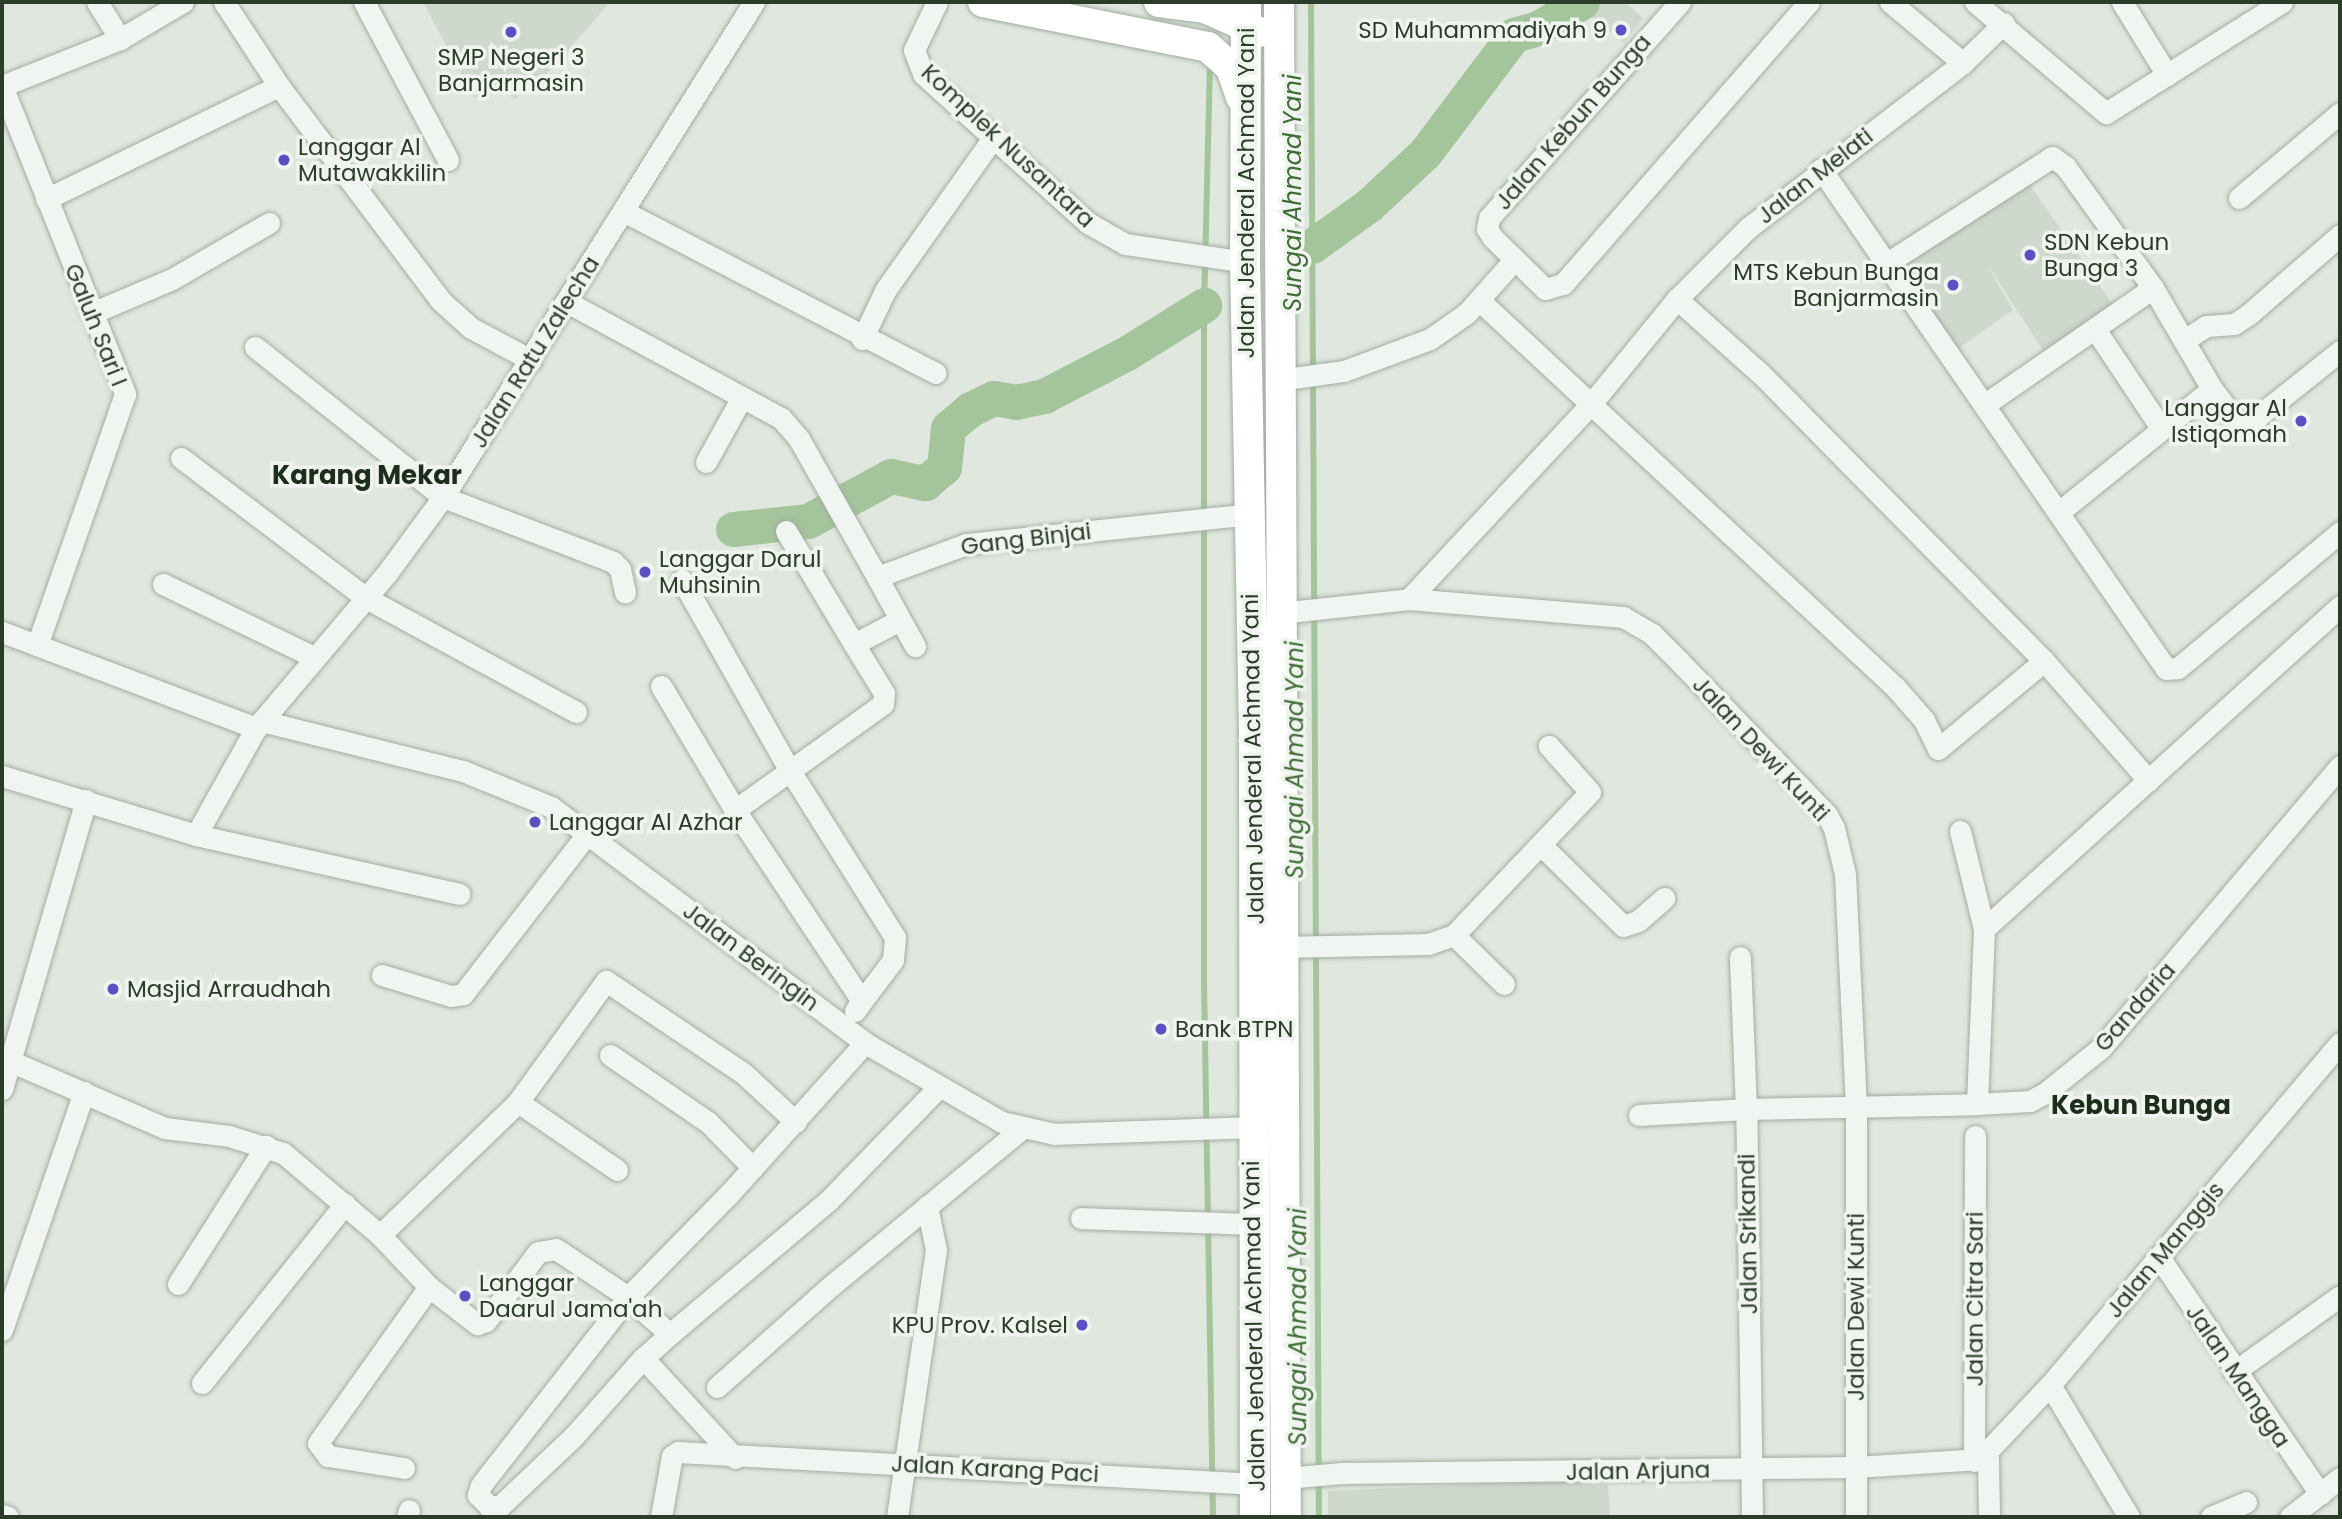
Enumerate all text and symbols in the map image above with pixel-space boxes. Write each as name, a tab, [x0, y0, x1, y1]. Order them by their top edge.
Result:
place label: SD Muhammadiyah 9	[1358, 16, 1607, 44]
marker: SD Muhammadiyah 9	[1613, 22, 1629, 38]
marker: SMP Negeri 3 Banjarmasin	[503, 24, 519, 40]
street label: Jalan Jenderal Achmad Yani	[1232, 27, 1260, 359]
street label: Jalan Kebun Bunga	[1489, 29, 1657, 215]
place label: SMP Negeri 3 Banjarmasin	[438, 43, 584, 97]
street label: Komplek Nusantara	[916, 59, 1100, 233]
water label: Sungai Ahmad Yani	[1279, 74, 1307, 312]
street label: Jalan Melati	[1752, 122, 1878, 230]
place label: Langgar Al Mutawakkilin	[298, 133, 446, 187]
marker: Langgar Al Mutawakkilin	[276, 152, 292, 168]
place label: SDN Kebun Bunga 3	[2044, 228, 2169, 282]
marker: SDN Kebun Bunga 3	[2022, 247, 2038, 263]
street label: Jalan Ratu Zalecha	[465, 251, 605, 453]
place label: MTS Kebun Bunga Banjarmasin	[1733, 258, 1939, 312]
street label: Galuh Sari I	[59, 260, 133, 390]
marker: MTS Kebun Bunga Banjarmasin	[1945, 277, 1961, 293]
place label: Langgar Al Istiqomah	[2164, 394, 2287, 448]
marker: Langgar Al Istiqomah	[2293, 413, 2309, 429]
district label: Karang Mekar	[272, 460, 462, 492]
street label: Gang Binjai	[959, 517, 1093, 561]
place label: Langgar Darul Muhsinin	[659, 545, 821, 599]
marker: Langgar Darul Muhsinin	[637, 564, 653, 580]
street label: Jalan Jenderal Achmad Yani	[1236, 593, 1270, 925]
water label: Sungai Ahmad Yani	[1281, 641, 1309, 879]
street label: Jalan Dewi Kunti	[1687, 671, 1835, 827]
place label: Langgar Al Azhar	[549, 808, 743, 836]
marker: Langgar Al Azhar	[527, 814, 543, 830]
street label: Jalan Beringin	[678, 897, 824, 1017]
street label: Gandaria	[2089, 957, 2181, 1057]
place label: Masjid Arraudhah	[127, 975, 331, 1003]
marker: Masjid Arraudhah	[105, 981, 121, 997]
place label: Bank BTPN	[1175, 1015, 1293, 1043]
marker: Bank BTPN	[1153, 1021, 1169, 1037]
district label: Kebun Bunga	[2051, 1090, 2231, 1122]
street label: Jalan Srikandi	[1733, 1153, 1763, 1315]
street label: Jalan Jenderal Achmad Yani	[1237, 1160, 1271, 1492]
street label: Jalan Manggis	[2100, 1177, 2230, 1323]
water label: Sungai Ahmad Yani	[1284, 1208, 1312, 1446]
street label: Jalan Citra Sari	[1961, 1211, 1989, 1387]
street label: Jalan Dewi Kunti	[1842, 1213, 1870, 1401]
place label: Langgar Daarul Jama'ah	[479, 1269, 662, 1323]
marker: Langgar Daarul Jama'ah	[457, 1288, 473, 1304]
street label: Jalan Mangga	[2180, 1299, 2296, 1453]
place label: KPU Prov. Kalsel	[892, 1311, 1068, 1339]
marker: KPU Prov. Kalsel	[1074, 1317, 1090, 1333]
street label: Jalan Karang Paci	[890, 1450, 1100, 1488]
street label: Jalan Arjuna	[1565, 1456, 1711, 1486]

